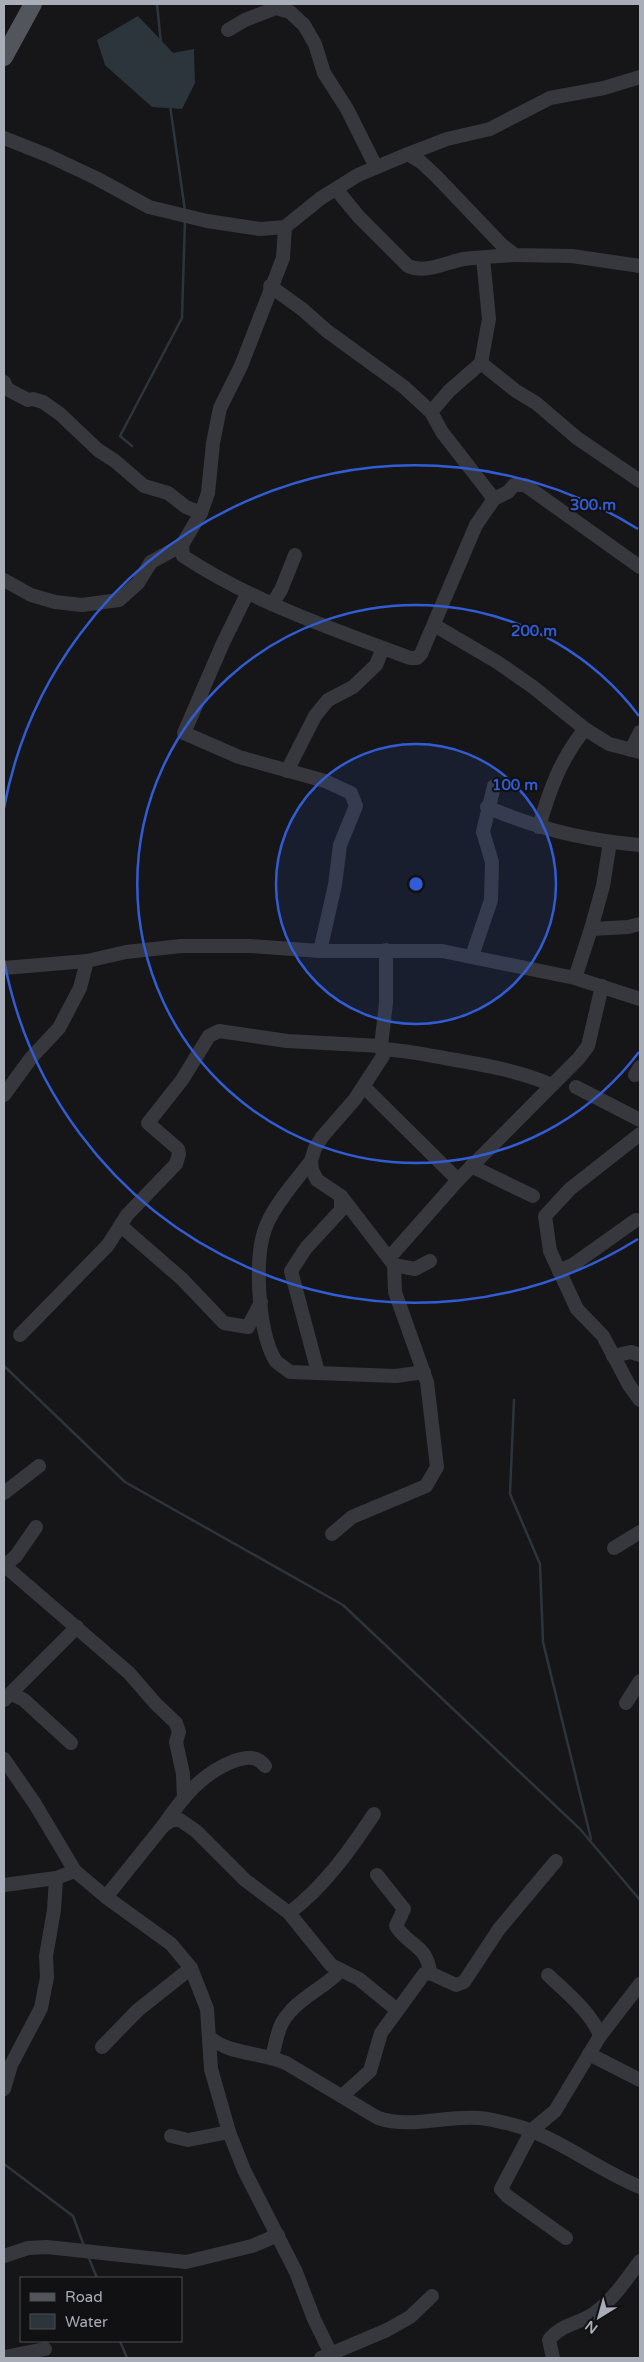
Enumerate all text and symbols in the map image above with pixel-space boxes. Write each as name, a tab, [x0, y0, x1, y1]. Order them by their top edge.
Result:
text: 300 m	[570, 496, 616, 514]
text: 200 m	[511, 622, 557, 640]
text: 100 m	[492, 776, 538, 794]
centre of rings	[407, 875, 425, 893]
legend	[20, 2277, 182, 2342]
text: Road	[65, 2288, 103, 2306]
north arrow	[574, 2292, 624, 2342]
text: Water	[65, 2313, 108, 2331]
text: N	[582, 2317, 601, 2337]

